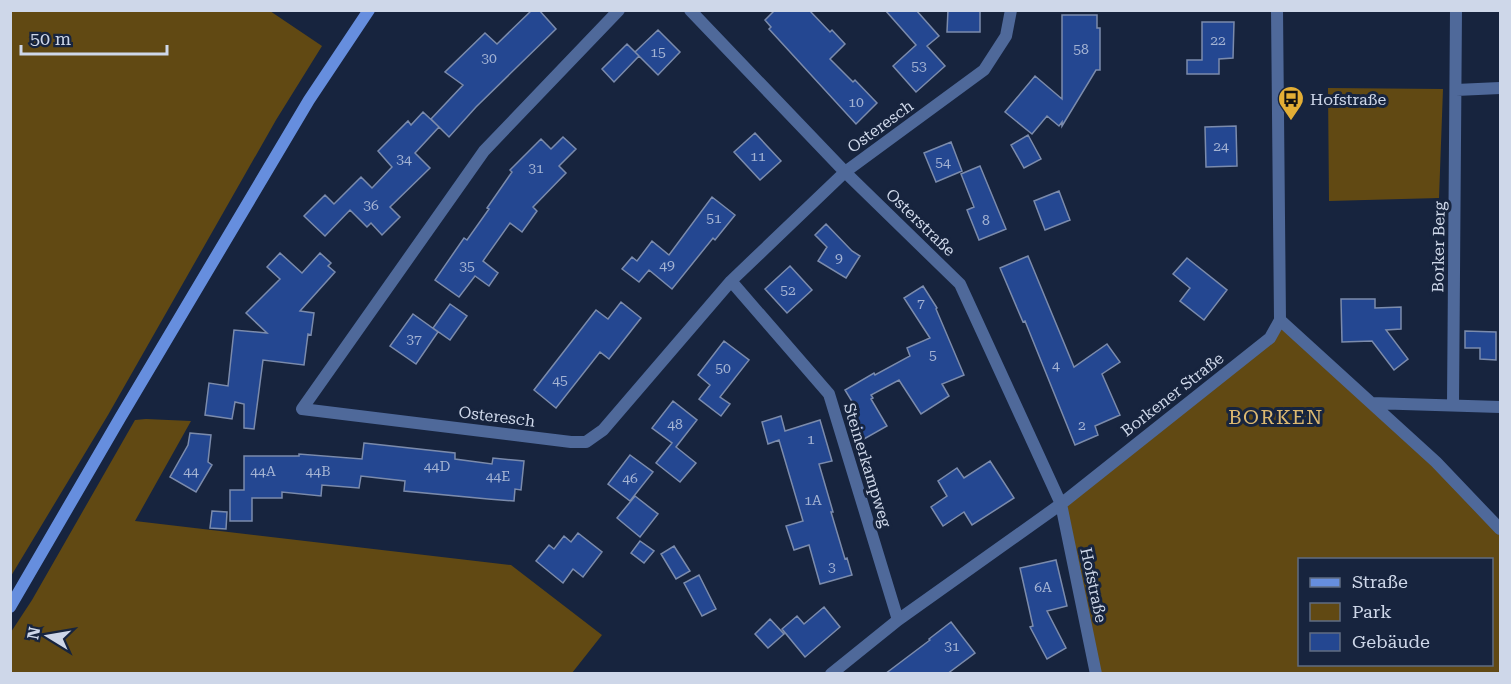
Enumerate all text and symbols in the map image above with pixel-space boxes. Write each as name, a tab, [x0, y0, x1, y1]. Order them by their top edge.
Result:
scale bar	[21, 18, 166, 56]
text: 50 m	[30, 28, 71, 49]
house number: 22	[1210, 32, 1226, 48]
house number: 58	[1073, 41, 1089, 57]
house number: 15	[650, 44, 666, 60]
house number: 30	[481, 50, 497, 66]
house number: 53	[911, 58, 927, 74]
bus stop icon: Hofstraße	[1276, 84, 1306, 122]
place label: Hofstraße	[1310, 90, 1387, 109]
house number: 10	[848, 94, 864, 110]
street label: Osteresch	[844, 96, 917, 157]
house number: 24	[1213, 138, 1229, 154]
house number: 11	[750, 148, 766, 164]
house number: 34	[396, 151, 412, 167]
house number: 54	[935, 154, 951, 170]
house number: 31	[528, 160, 544, 176]
street label: Osterstraße	[882, 185, 959, 260]
house number: 36	[363, 197, 379, 213]
street label: Borker Berg	[1428, 200, 1449, 293]
house number: 51	[706, 210, 722, 226]
house number: 8	[982, 212, 990, 228]
house number: 9	[835, 250, 843, 266]
house number: 49	[659, 257, 675, 273]
house number: 35	[459, 258, 475, 274]
house number: 52	[780, 282, 796, 298]
house number: 7	[917, 295, 925, 311]
house number: 37	[406, 331, 422, 347]
house number: 5	[929, 347, 937, 363]
street label: Borkener Straße	[1117, 348, 1228, 440]
house number: 4	[1052, 357, 1060, 373]
house number: 50	[715, 360, 731, 376]
house number: 45	[552, 372, 568, 388]
street label: Steinerkampweg	[840, 401, 896, 530]
street label: Osteresch	[458, 402, 536, 431]
district label: BORKEN	[1228, 405, 1324, 429]
house number: 48	[667, 416, 683, 432]
house number: 2	[1078, 417, 1086, 433]
house number: 1	[807, 431, 815, 447]
house number: 44D	[424, 458, 450, 474]
house number: 44	[183, 463, 199, 479]
house number: 44A	[250, 463, 276, 479]
house number: 44B	[305, 463, 331, 479]
house number: 44E	[486, 468, 510, 484]
house number: 46	[622, 470, 638, 486]
house number: 1A	[804, 492, 822, 508]
street label: Hofstraße	[1076, 546, 1111, 625]
legend	[1298, 558, 1493, 666]
house number: 3	[828, 559, 836, 575]
text: Straße	[1352, 571, 1408, 592]
house number: 6A	[1034, 579, 1052, 595]
text: Park	[1352, 601, 1392, 622]
north arrow	[18, 606, 78, 666]
text: N	[23, 625, 44, 641]
text: Gebäude	[1352, 631, 1430, 652]
house number: 31	[944, 638, 960, 654]

